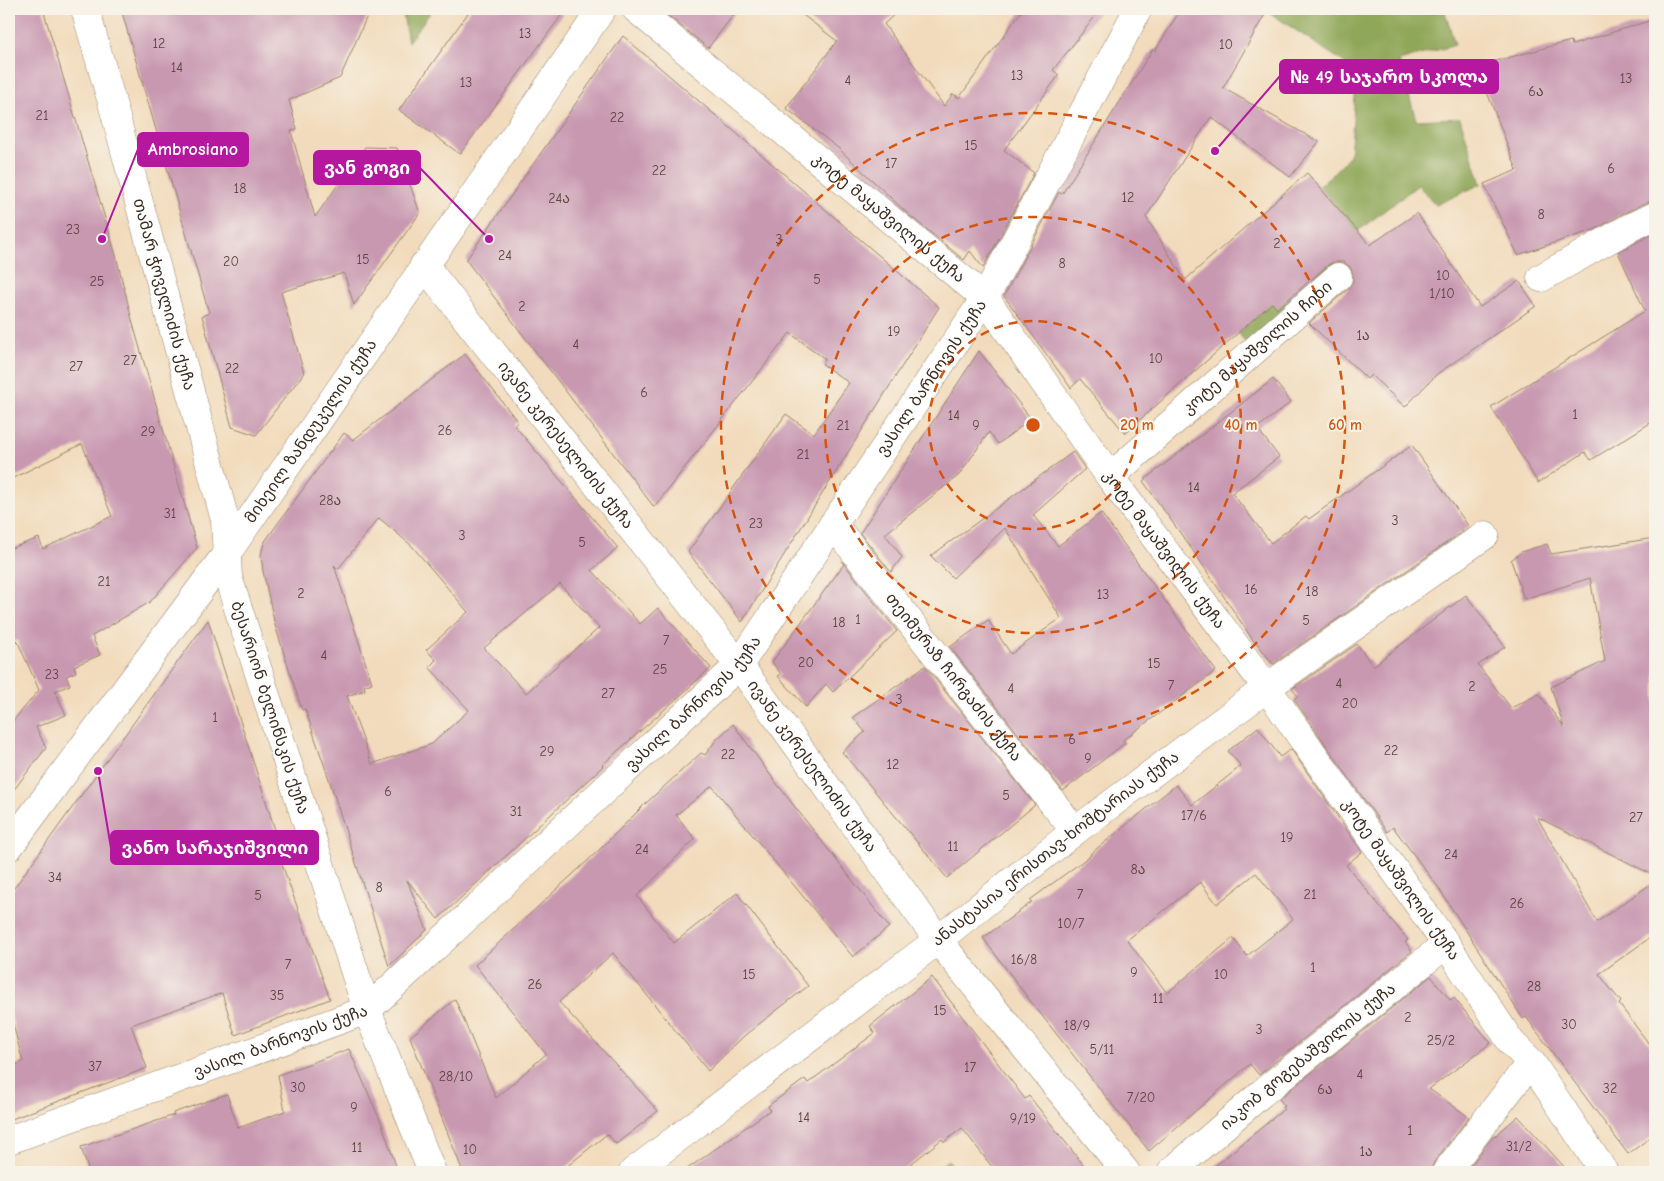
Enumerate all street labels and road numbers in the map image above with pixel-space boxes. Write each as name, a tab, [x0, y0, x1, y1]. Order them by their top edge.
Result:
street label: კოტე მაყაშვილის ქუჩა	[809, 150, 969, 287]
street label: თამარ ჭოველიძის ქუჩა	[129, 196, 198, 392]
street label: კოტე მაყაშვილის ჩიხი	[1179, 277, 1336, 418]
street label: ვასილ ბარნოვის ქუჩა	[873, 296, 990, 459]
street label: მიხეილ ზანდუკელის ქუჩა	[241, 336, 381, 527]
street label: ივანე კერესელიძის ქუჩა	[494, 358, 637, 532]
street label: კოტე მაყაშვილის ქუჩა	[1099, 467, 1229, 632]
street label: თეიმურაზ ჩირგაძის ქუჩა	[882, 589, 1026, 765]
street label: ბესარიონ ბელინსკის ქუჩა	[227, 599, 313, 816]
street label: ვასილ ბარნოვის ქუჩა	[622, 633, 765, 774]
street label: ივანე კერესელიძის ქუჩა	[744, 676, 881, 856]
street label: ანასტასია ერისთავ-ხოშტარიას ქუჩა	[929, 748, 1182, 950]
street label: კოტე მაყაშვილის ქუჩა	[1338, 795, 1463, 964]
street label: იაკობ გოგებაშვილის ქუჩა	[1217, 980, 1399, 1134]
street label: ვასილ ბარნოვის ქუჩა	[191, 1001, 370, 1081]

